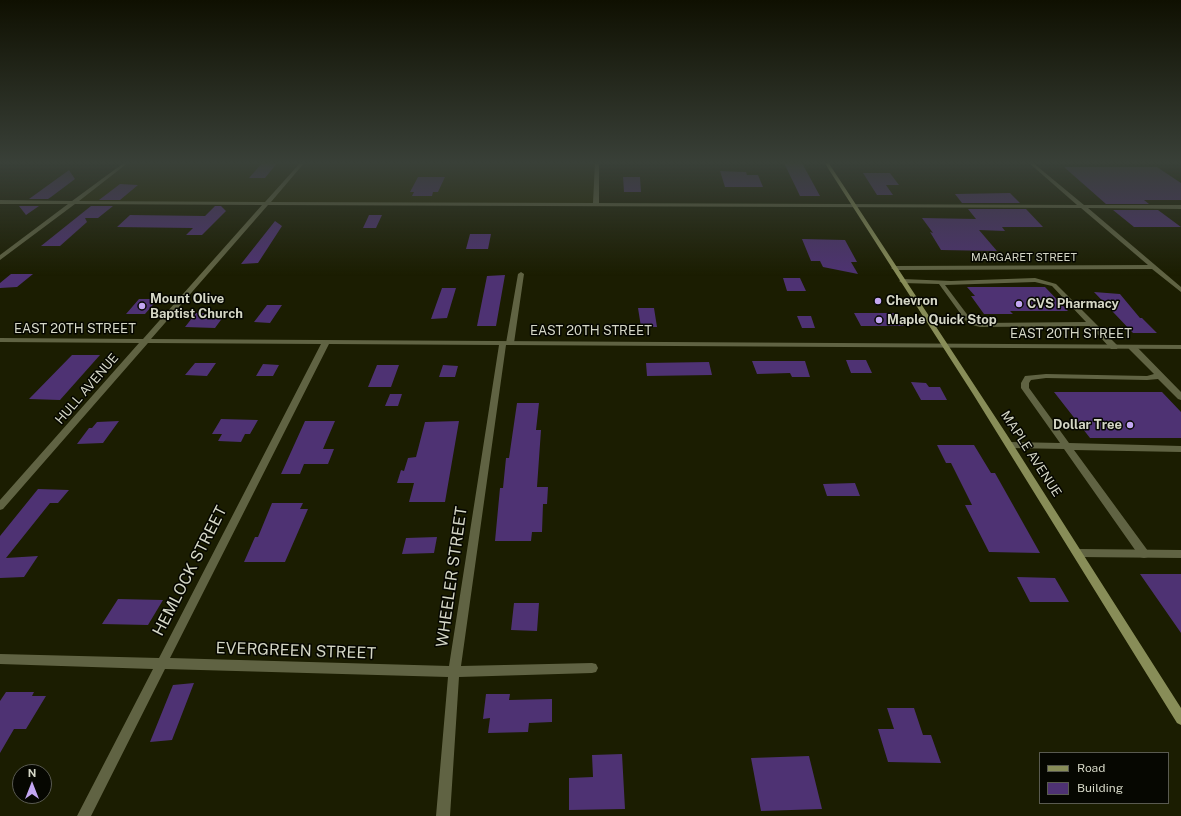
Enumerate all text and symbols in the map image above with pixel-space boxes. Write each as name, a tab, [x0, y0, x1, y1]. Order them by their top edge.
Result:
street label: MARGARET STREET	[971, 251, 1077, 265]
place label: Mount Olive Baptist Church	[150, 291, 243, 322]
place label: Chevron	[886, 293, 938, 309]
marker: Chevron	[873, 296, 883, 306]
place label: CVS Pharmacy	[1027, 296, 1119, 312]
marker: CVS Pharmacy	[1014, 299, 1024, 309]
marker: Mount Olive Baptist Church	[137, 301, 147, 311]
place label: Maple Quick Stop	[887, 312, 997, 328]
marker: Maple Quick Stop	[874, 315, 884, 325]
street label: EAST 20TH STREET	[14, 321, 136, 337]
street label: EAST 20TH STREET	[530, 323, 652, 339]
street label: EAST 20TH STREET	[1010, 326, 1132, 342]
street label: HULL AVENUE	[52, 350, 122, 428]
street label: MAPLE AVENUE	[997, 408, 1065, 500]
place label: Dollar Tree	[1053, 417, 1122, 433]
marker: Dollar Tree	[1125, 420, 1135, 430]
street label: HEMLOCK STREET	[149, 503, 231, 639]
street label: WHEELER STREET	[433, 505, 471, 649]
street label: EVERGREEN STREET	[215, 639, 377, 663]
legend	[1039, 752, 1169, 804]
text: Road	[1077, 761, 1105, 775]
north arrow	[12, 764, 52, 804]
text: N	[28, 767, 36, 779]
text: Building	[1077, 781, 1123, 795]

